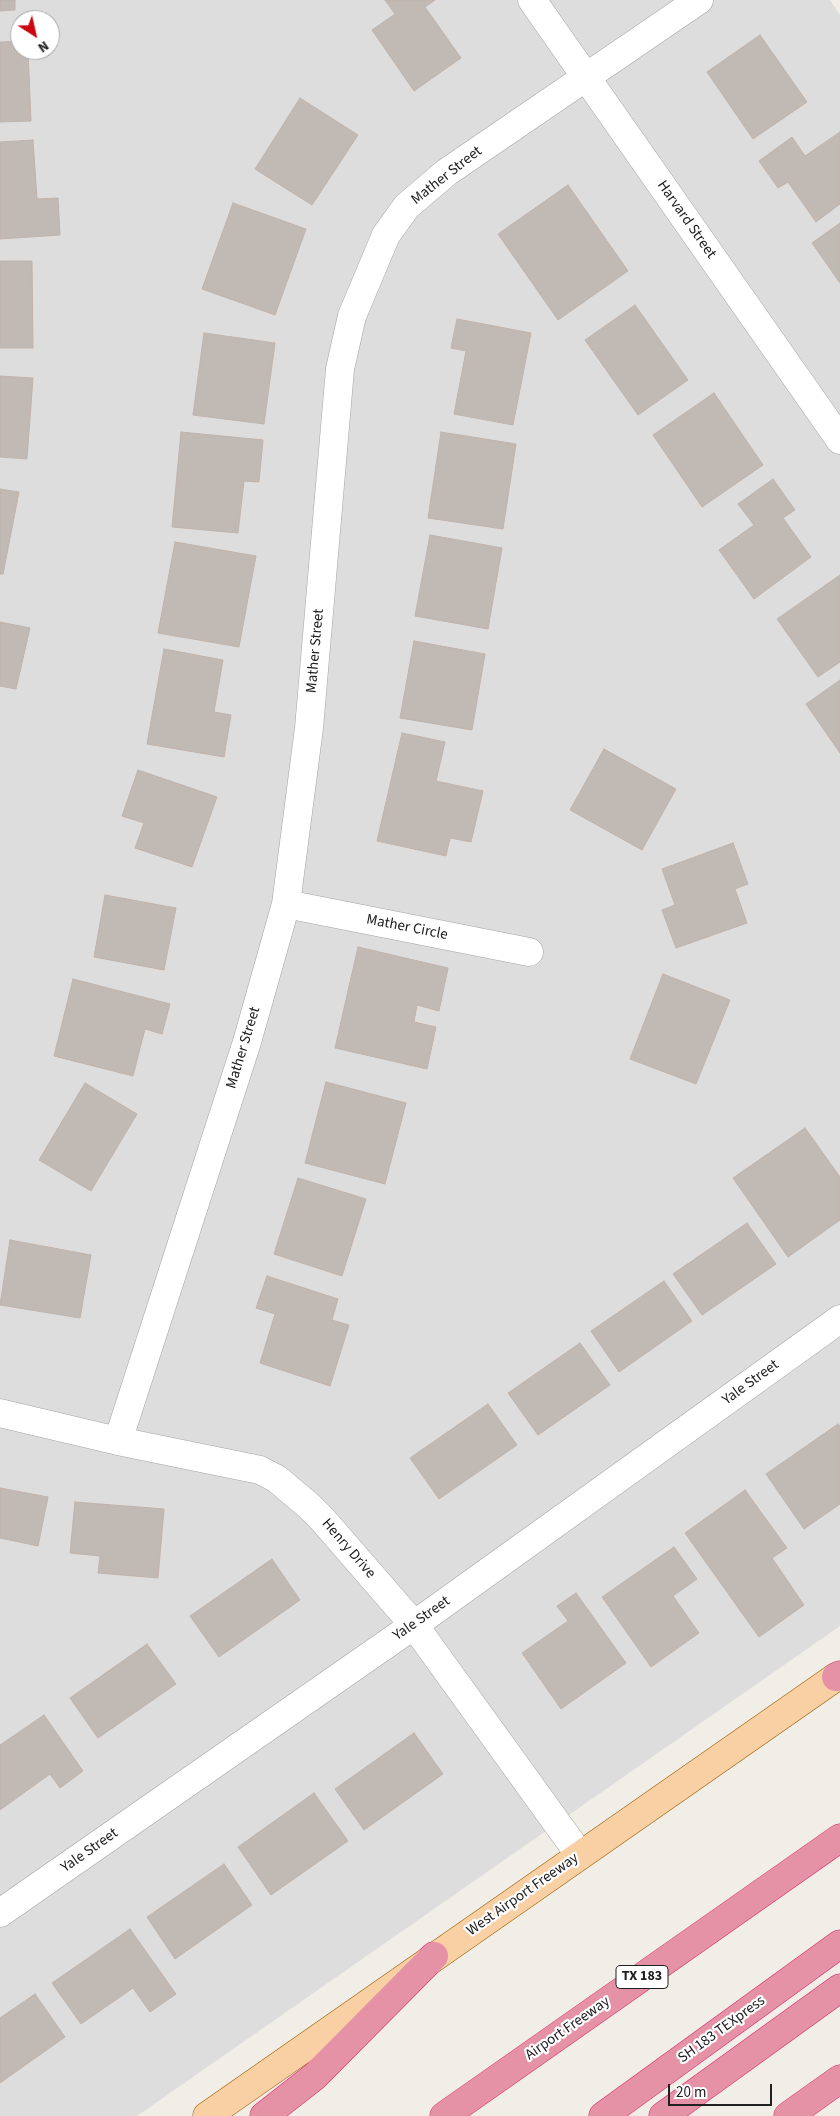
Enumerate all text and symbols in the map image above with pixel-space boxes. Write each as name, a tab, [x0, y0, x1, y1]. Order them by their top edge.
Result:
north arrow	[10, 10, 60, 60]
text: N	[33, 36, 53, 57]
street label: Mather Street	[408, 143, 486, 209]
street label: Harvard Street	[652, 178, 720, 262]
street label: Mather Street	[303, 608, 329, 694]
street label: Mather Circle	[365, 911, 449, 945]
street label: Mather Street	[223, 1005, 265, 1091]
street label: Yale Street	[719, 1356, 783, 1410]
street label: Henry Drive	[317, 1515, 379, 1583]
street label: Yale Street	[390, 1593, 454, 1645]
street label: Yale Street	[58, 1825, 122, 1877]
street label: West Airport Freeway	[464, 1850, 582, 1940]
road number: TX 183	[616, 1965, 668, 1988]
street label: SH 183 TEXpress	[675, 1992, 769, 2068]
street label: Airport Freeway	[522, 1993, 614, 2065]
scale bar	[670, 2074, 774, 2106]
text: 20 m	[676, 2082, 706, 2103]

